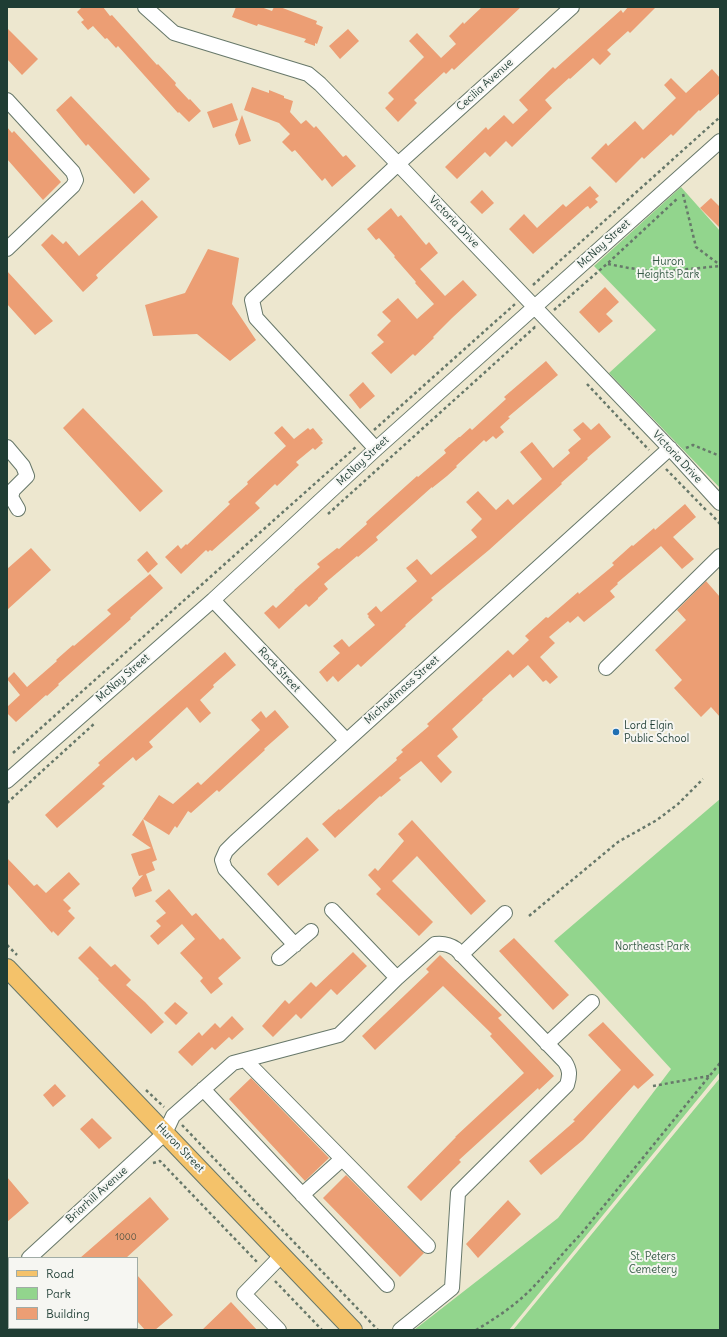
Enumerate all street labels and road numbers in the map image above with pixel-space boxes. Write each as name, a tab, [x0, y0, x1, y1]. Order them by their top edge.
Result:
street label: Cecilia Avenue	[454, 56, 516, 114]
street label: Victoria Drive	[426, 193, 482, 251]
street label: McNay Street	[575, 217, 633, 271]
street label: Victoria Drive	[649, 428, 705, 486]
street label: McNay Street	[334, 434, 392, 488]
street label: Rock Street	[255, 645, 303, 695]
street label: McNay Street	[94, 651, 152, 705]
street label: Michaelmass Street	[362, 653, 442, 727]
street label: Huron Street	[153, 1121, 207, 1175]
street label: Briarhill Avenue	[64, 1164, 130, 1226]

